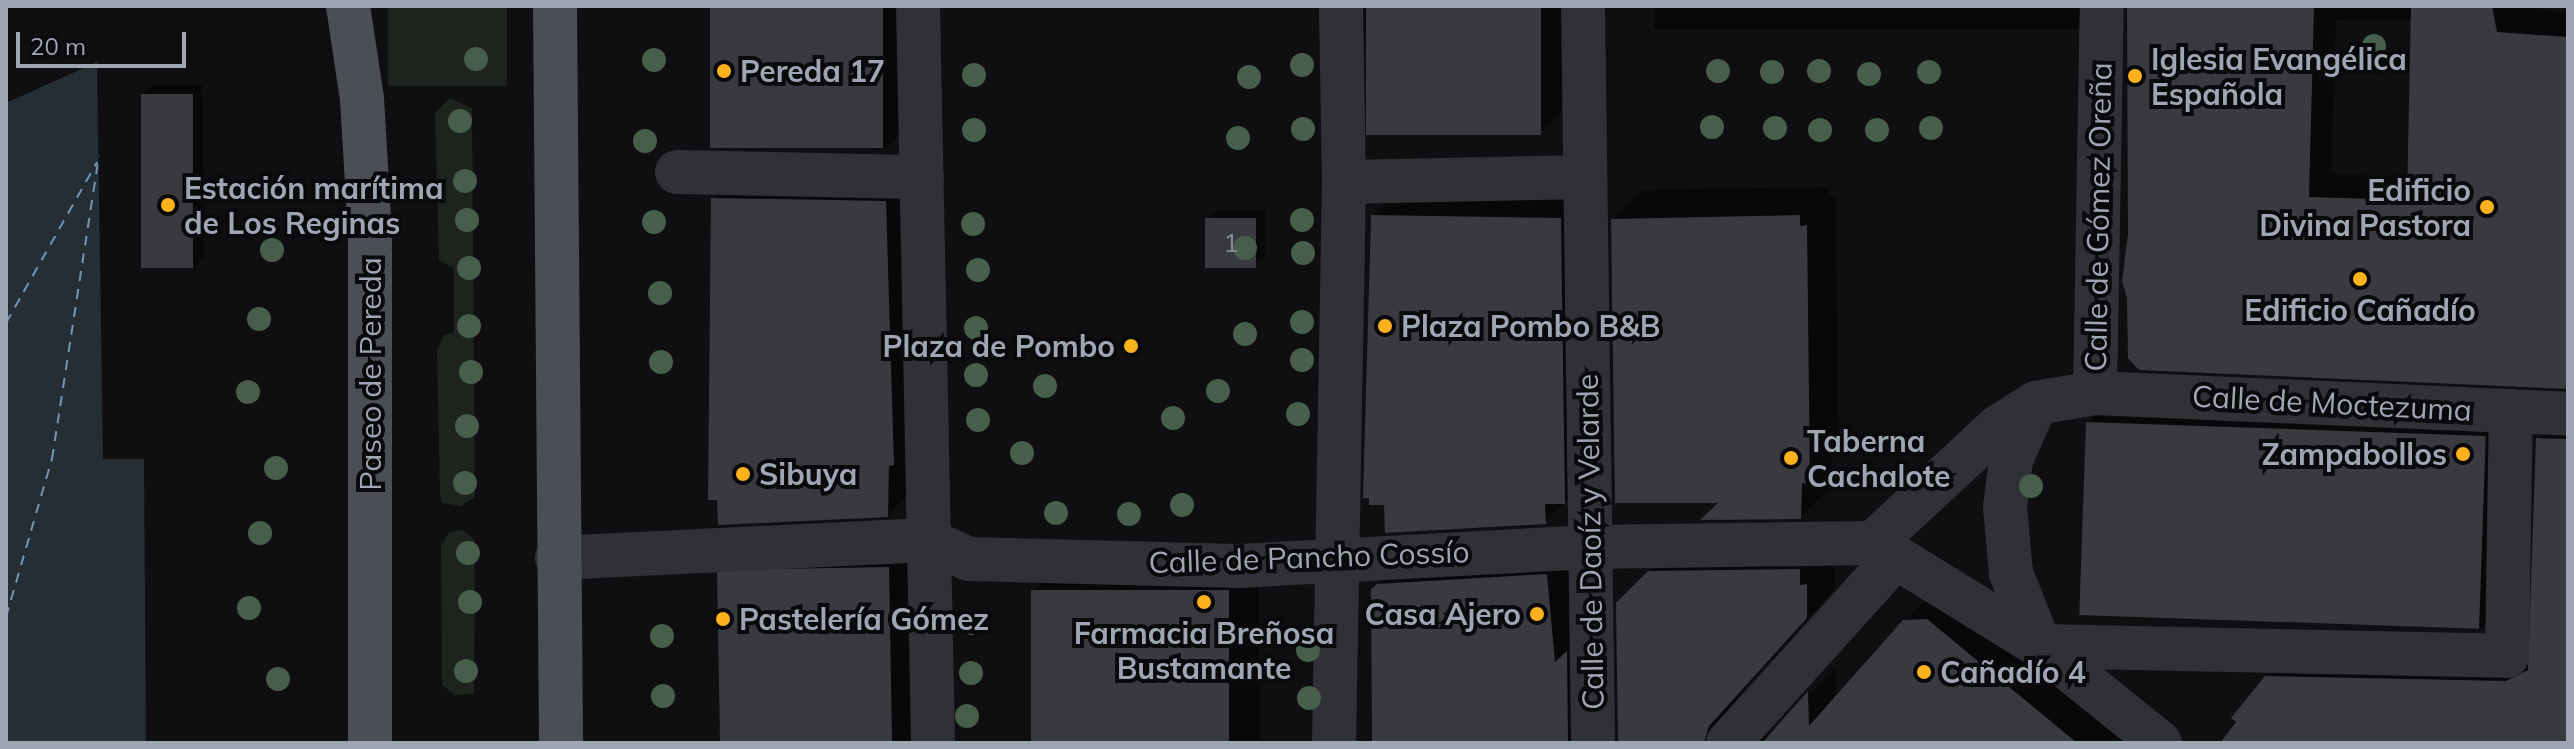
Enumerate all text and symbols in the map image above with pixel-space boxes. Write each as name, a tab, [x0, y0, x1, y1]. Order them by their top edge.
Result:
scale bar	[20, 16, 190, 66]
text: 20 m	[30, 31, 86, 61]
place label: Iglesia Evangélica Española	[2151, 41, 2407, 112]
place label: Pereda 17	[740, 53, 885, 89]
marker: Pereda 17	[715, 62, 733, 80]
street label: Calle de Gómez Oreña	[2077, 62, 2119, 372]
marker: Iglesia Evangélica Española	[2126, 67, 2144, 85]
place label: Estación marítima de Los Reginas	[184, 170, 444, 240]
place label: Edificio Divina Pastora	[2259, 172, 2471, 242]
marker: Estación marítima de Los Reginas	[159, 196, 177, 214]
marker: Edificio Divina Pastora	[2478, 198, 2496, 216]
house number: 1	[1223, 227, 1239, 259]
street label: Paseo de Pereda	[352, 257, 388, 491]
marker: Edificio Cañadío	[2351, 270, 2369, 288]
place label: Edificio Cañadío	[2244, 292, 2476, 328]
place label: Plaza Pombo B&B	[1401, 308, 1660, 344]
marker: Plaza Pombo B&B	[1376, 317, 1394, 335]
place label: Plaza de Pombo	[883, 328, 1115, 364]
marker: Plaza de Pombo	[1122, 337, 1140, 355]
street label: Calle de Daoíz y Velarde	[1569, 374, 1611, 710]
street label: Calle de Moctezuma	[2191, 378, 2473, 428]
place label: Taberna Cachalote	[1807, 423, 1951, 494]
place label: Zampabollos	[2261, 436, 2447, 472]
marker: Zampabollos	[2454, 445, 2472, 463]
marker: Taberna Cachalote	[1782, 449, 1800, 467]
place label: Sibuya	[759, 456, 857, 492]
marker: Sibuya	[734, 465, 752, 483]
street label: Calle de Pancho Cossío	[1148, 533, 1470, 581]
marker: Farmacia Breñosa Bustamante	[1195, 593, 1213, 611]
place label: Casa Ajero	[1364, 596, 1521, 632]
place label: Pastelería Gómez	[739, 601, 989, 637]
marker: Casa Ajero	[1528, 605, 1546, 623]
marker: Pastelería Gómez	[714, 610, 732, 628]
place label: Farmacia Breñosa Bustamante	[1074, 615, 1334, 686]
place label: Cañadío 4	[1940, 654, 2086, 690]
marker: Cañadío 4	[1915, 663, 1933, 681]

